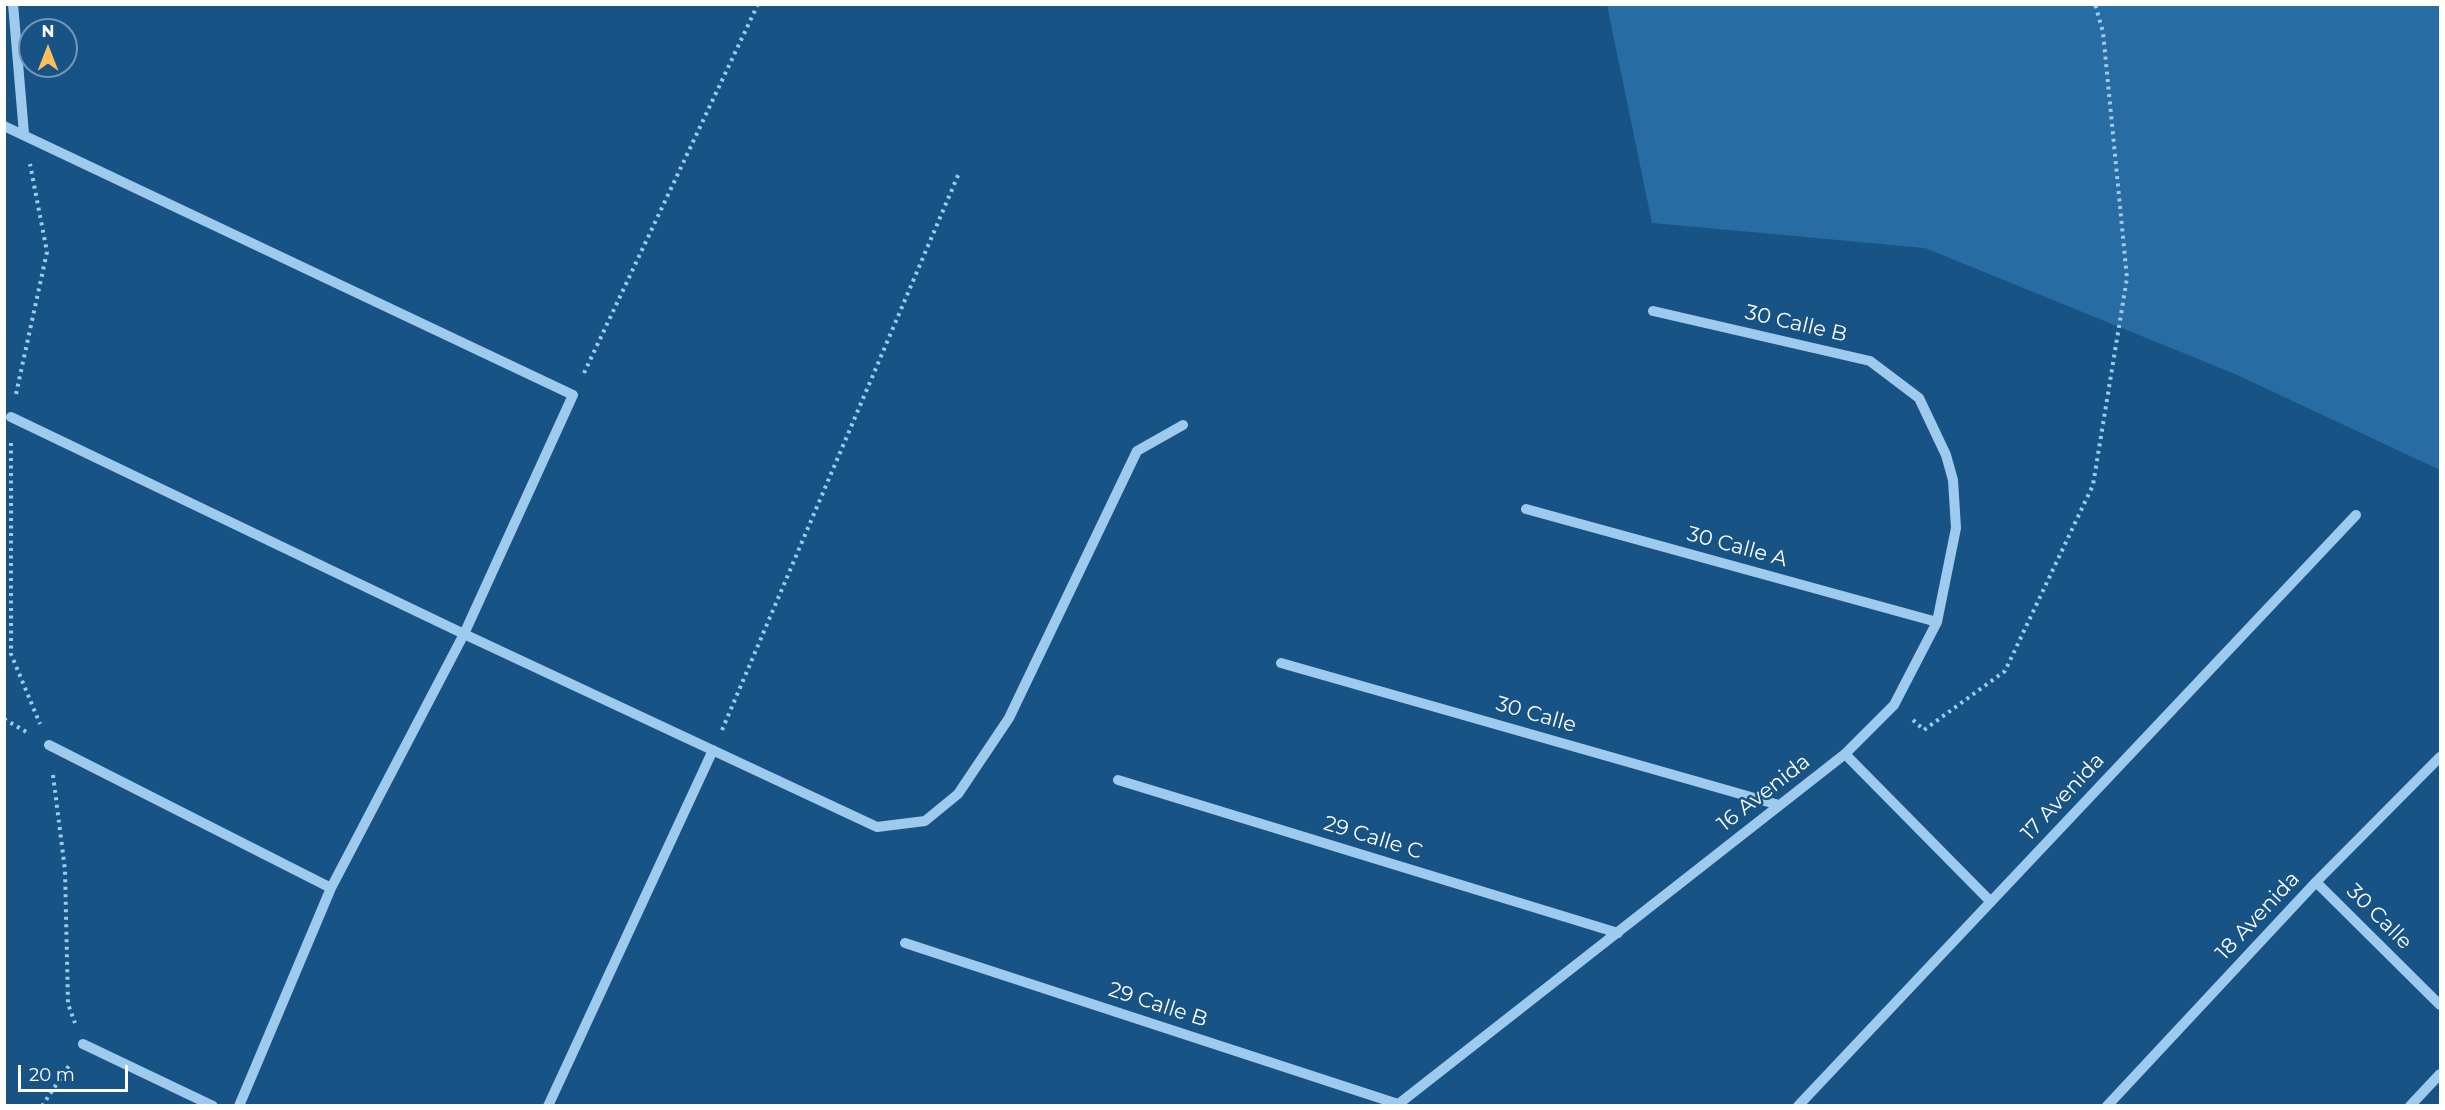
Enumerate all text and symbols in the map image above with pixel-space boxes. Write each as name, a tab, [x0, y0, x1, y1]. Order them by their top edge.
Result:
north arrow	[18, 18, 78, 78]
text: N	[42, 22, 54, 41]
street label: 30 Calle B	[1743, 300, 1849, 348]
street label: 30 Calle A	[1684, 522, 1790, 572]
street label: 30 Calle	[1493, 692, 1579, 738]
street label: 17 Avenida	[2016, 748, 2110, 846]
street label: 16 Avenida	[1713, 749, 1815, 837]
street label: 29 Calle C	[1321, 811, 1425, 865]
street label: 18 Avenida	[2211, 867, 2305, 965]
street label: 30 Calle	[2341, 879, 2417, 955]
street label: 29 Calle B	[1105, 977, 1211, 1033]
scale bar	[21, 1053, 130, 1091]
text: 20 m	[29, 1064, 75, 1086]

